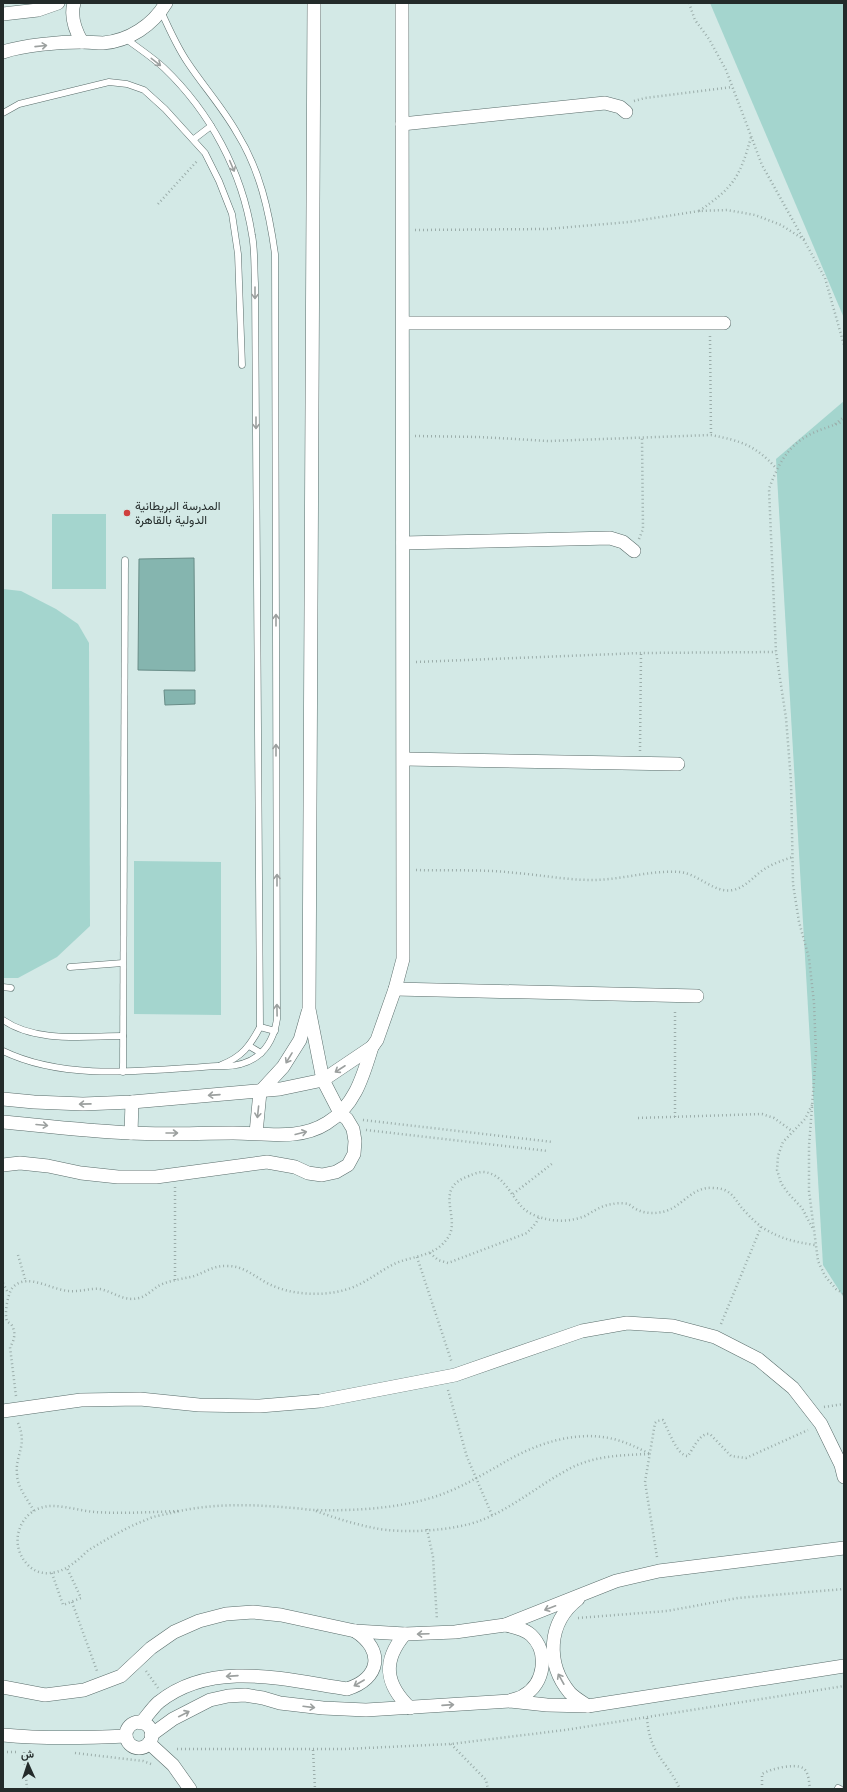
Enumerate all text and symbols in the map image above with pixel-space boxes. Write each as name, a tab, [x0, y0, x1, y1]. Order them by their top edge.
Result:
one-way arrow	[34, 42, 47, 50]
one-way arrow	[151, 57, 162, 66]
one-way arrow	[228, 159, 236, 171]
one-way arrow	[252, 286, 259, 299]
one-way arrow	[252, 416, 260, 429]
place label: المدرسة البريطانية الدولية بالقاهرة	[135, 499, 221, 528]
marker: المدرسة البريطانية الدولية بالقاهرة	[122, 508, 132, 518]
one-way arrow	[272, 614, 280, 627]
one-way arrow	[272, 744, 280, 757]
one-way arrow	[273, 874, 281, 887]
one-way arrow	[273, 1004, 281, 1017]
one-way arrow	[285, 1052, 293, 1063]
one-way arrow	[335, 1065, 346, 1073]
one-way arrow	[208, 1091, 221, 1098]
one-way arrow	[79, 1100, 92, 1108]
one-way arrow	[255, 1105, 262, 1118]
one-way arrow	[35, 1122, 48, 1129]
one-way arrow	[165, 1129, 178, 1136]
one-way arrow	[294, 1129, 307, 1136]
one-way arrow	[544, 1604, 556, 1612]
one-way arrow	[417, 1630, 430, 1637]
one-way arrow	[226, 1672, 239, 1679]
one-way arrow	[557, 1673, 564, 1685]
one-way arrow	[354, 1679, 365, 1688]
one-way arrow	[441, 1702, 454, 1709]
one-way arrow	[302, 1703, 315, 1711]
one-way arrow	[178, 1710, 190, 1717]
north arrow	[8, 1744, 48, 1784]
text: ش	[21, 1748, 34, 1761]

